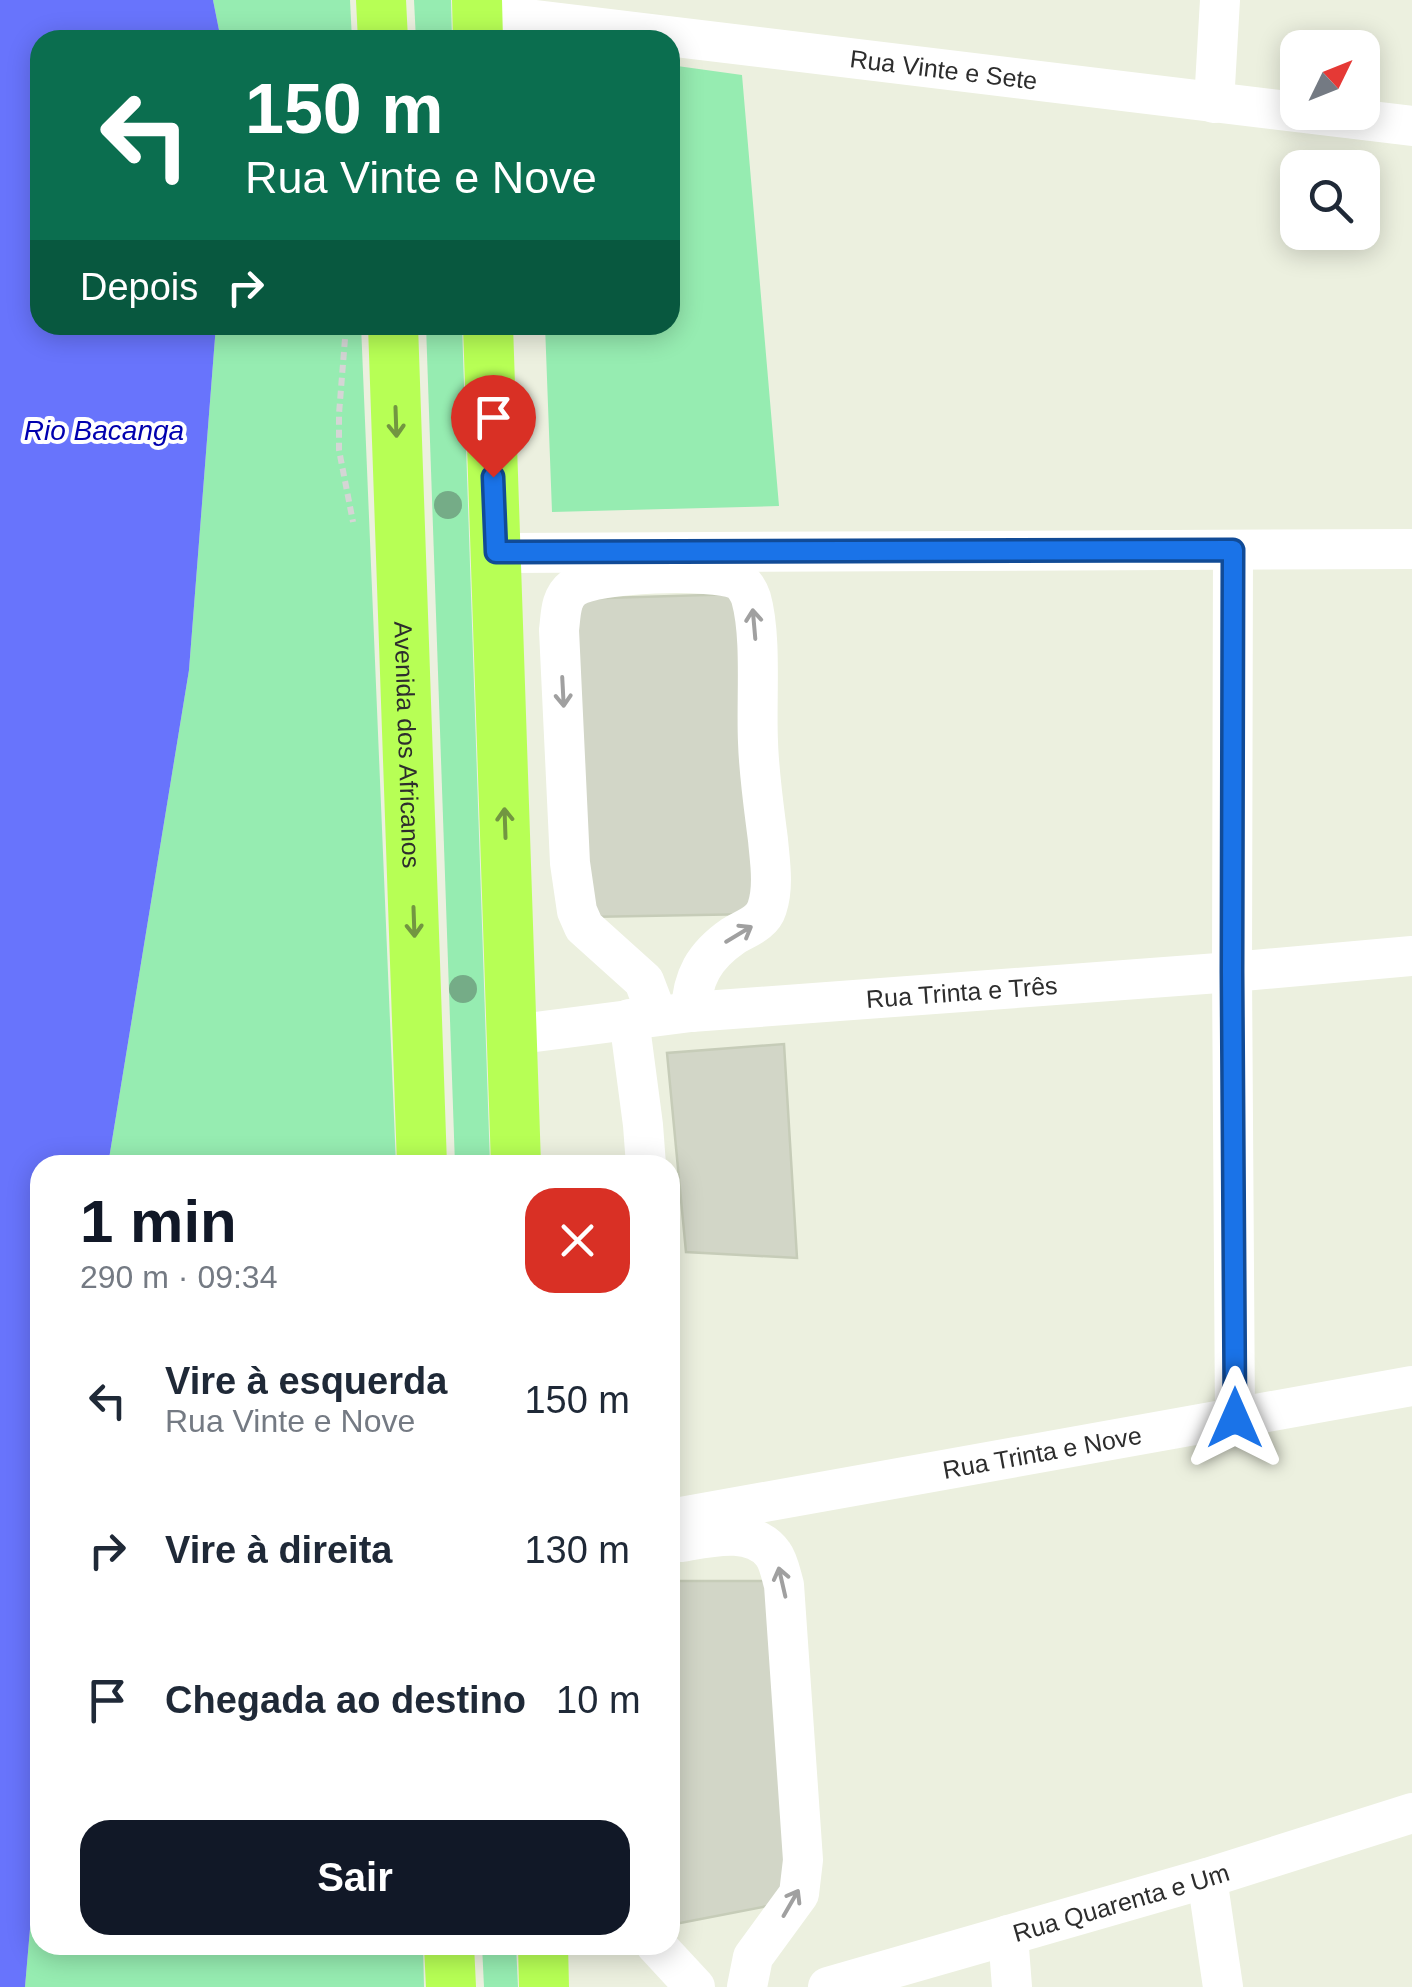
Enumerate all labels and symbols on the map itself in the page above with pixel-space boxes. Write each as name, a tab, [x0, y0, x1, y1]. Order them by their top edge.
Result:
north arrow	[1280, 30, 1380, 130]
street label: Rua Vinte e Sete	[848, 44, 1039, 95]
pin	[451, 375, 536, 478]
one-way arrow	[387, 406, 406, 438]
water label: Rio Bacanga	[24, 415, 184, 446]
one-way arrow	[745, 608, 764, 641]
street label: Avenida dos Africanos	[389, 621, 426, 869]
one-way arrow	[554, 675, 573, 707]
one-way arrow	[495, 807, 514, 839]
one-way arrow	[404, 906, 423, 938]
one-way arrow	[724, 924, 753, 944]
street label: Rua Trinta e Três	[865, 971, 1058, 1013]
position arrow	[1183, 1366, 1287, 1470]
street label: Rua Trinta e Nove	[940, 1421, 1144, 1484]
one-way arrow	[771, 1567, 790, 1599]
street label: Rua Quarenta e Um	[1010, 1858, 1233, 1947]
one-way arrow	[782, 1889, 802, 1918]

